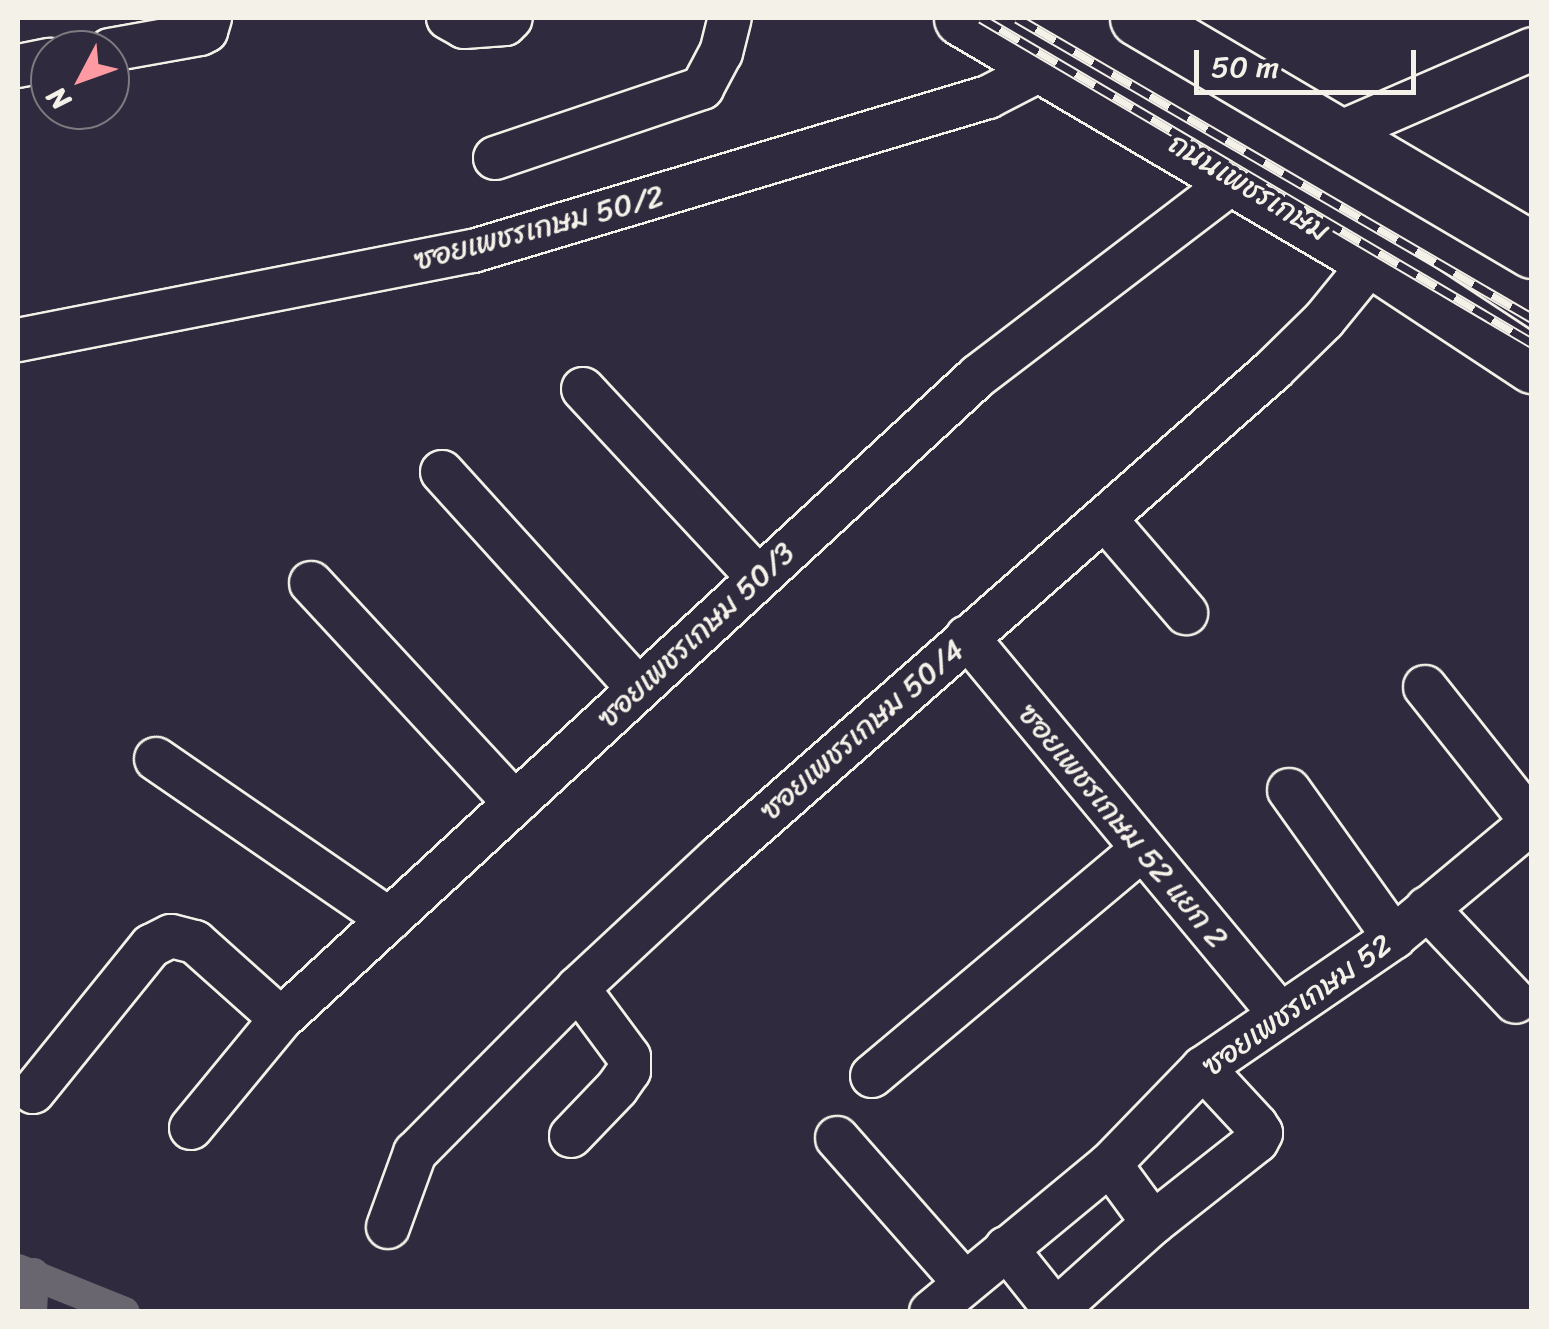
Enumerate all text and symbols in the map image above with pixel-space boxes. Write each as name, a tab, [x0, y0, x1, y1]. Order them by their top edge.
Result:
north arrow	[30, 30, 130, 130]
scale bar	[1199, 30, 1422, 92]
text: 50 m	[1211, 40, 1279, 94]
text: N	[34, 75, 83, 122]
street label: ถนนเพชรเกษม	[1162, 125, 1336, 249]
street label: ซอยเพชรเกษม 50/2	[410, 177, 668, 279]
street label: ซอยเพชรเกษม 50/3	[590, 535, 802, 735]
street label: ซอยเพชรเกษม 50/4	[753, 632, 971, 828]
street label: ซอยเพชรเกษม 52 แยก 2	[1010, 697, 1236, 955]
street label: ซอยเพชรเกษม 52	[1195, 926, 1399, 1084]

